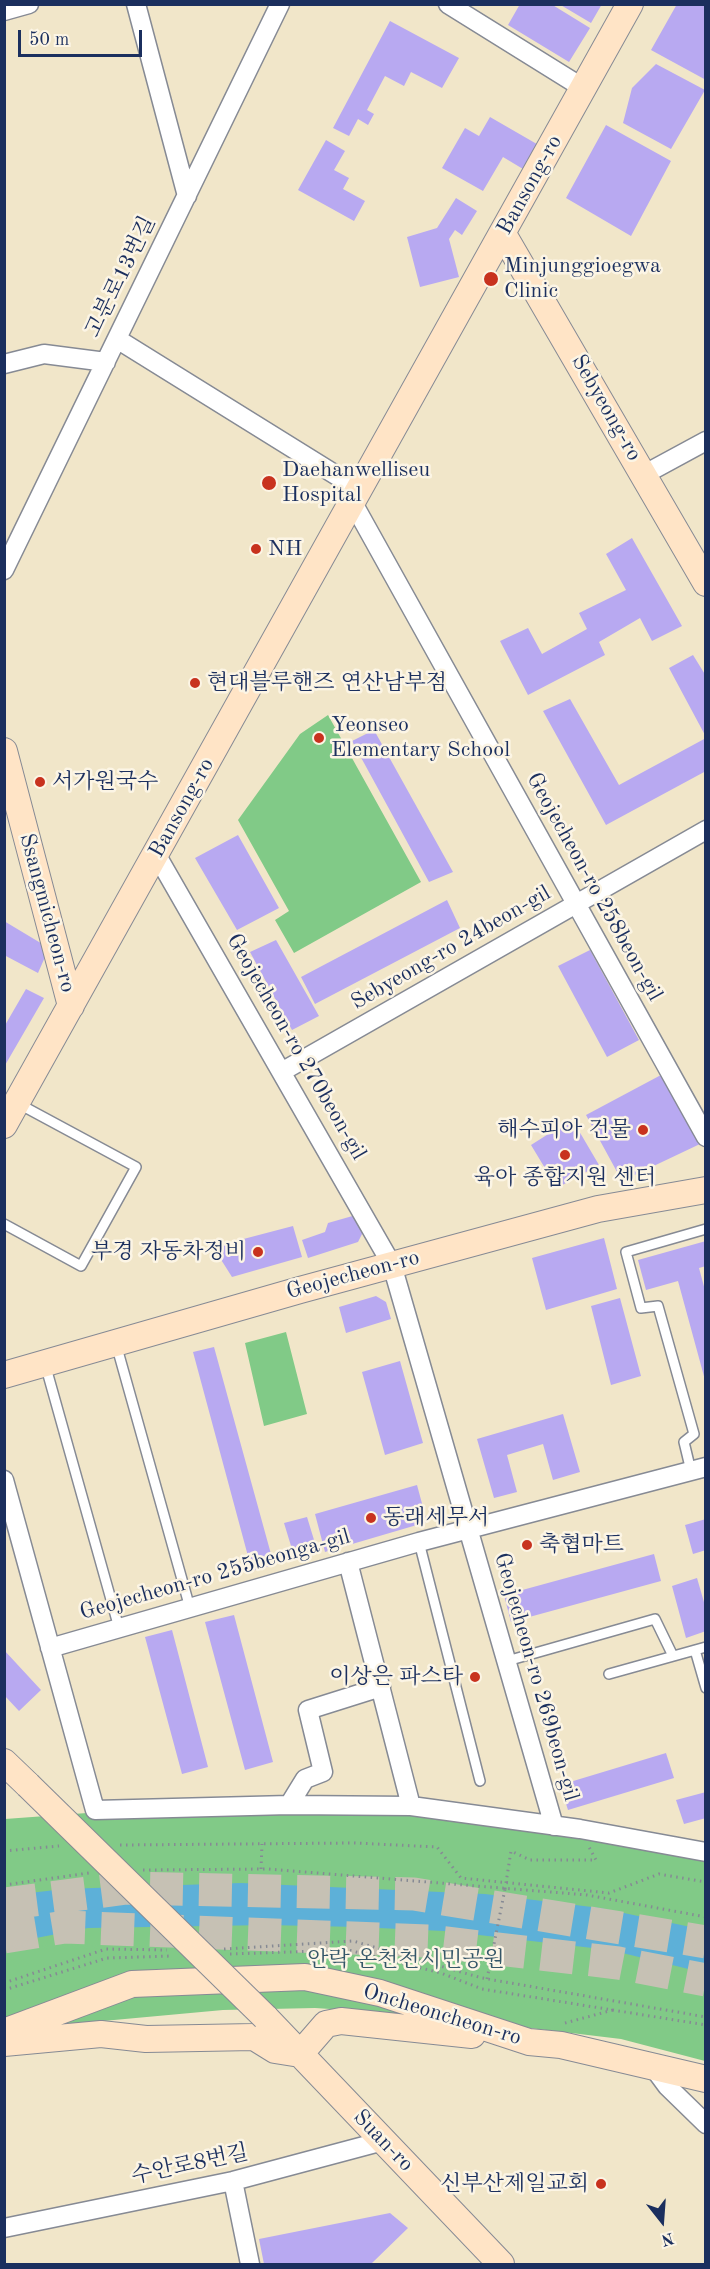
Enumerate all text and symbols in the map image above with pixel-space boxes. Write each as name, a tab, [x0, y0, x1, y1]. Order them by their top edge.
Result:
scale bar	[21, 18, 146, 56]
text: 50 m	[29, 31, 69, 49]
street label: Bansong-ro	[492, 130, 568, 240]
street label: 고분로13번길	[80, 212, 162, 342]
place label: Minjunggioegwa Clinic	[504, 253, 661, 304]
marker: Minjunggioegwa Clinic	[482, 270, 500, 288]
street label: Sebyeong-ro	[565, 350, 647, 466]
place label: Daehanwelliseu Hospital	[282, 457, 430, 508]
marker: Daehanwelliseu Hospital	[260, 474, 278, 492]
place label: NH	[268, 536, 302, 562]
marker: NH	[249, 542, 263, 556]
place label: 현대블루핸즈 연산남부점	[207, 670, 447, 696]
marker: 현대블루핸즈 연산남부점	[188, 676, 202, 690]
place label: Yeonseo Elementary School	[331, 712, 510, 764]
marker: Yeonseo Elementary School	[312, 731, 326, 745]
street label: Bansong-ro	[144, 753, 220, 863]
street label: Geojecheon-ro 258beon-gil	[520, 768, 668, 1006]
place label: 서가원국수	[52, 769, 158, 795]
marker: 서가원국수	[33, 775, 47, 789]
street label: Ssangmicheon-ro	[13, 830, 81, 996]
street label: Sebyeong-ro 24beon-gil	[346, 880, 556, 1016]
street label: Geojecheon-ro 270beon-gil	[220, 929, 372, 1165]
place label: 해수피아 건물	[497, 1117, 631, 1143]
marker: 해수피아 건물	[636, 1123, 650, 1137]
marker: 육아 종합지원 센터	[558, 1148, 572, 1162]
place label: 육아 종합지원 센터	[474, 1165, 656, 1191]
place label: 부경 자동차정비	[91, 1239, 246, 1265]
marker: 부경 자동차정비	[251, 1245, 265, 1259]
street label: Geojecheon-ro	[284, 1245, 422, 1305]
place label: 동래세무서	[383, 1505, 489, 1531]
marker: 동래세무서	[364, 1511, 378, 1525]
street label: Geojecheon-ro 255beonga-gil	[77, 1524, 353, 1626]
place label: 축협마트	[539, 1532, 624, 1558]
marker: 축협마트	[520, 1538, 534, 1552]
street label: Geojecheon-ro 269beon-gil	[488, 1550, 584, 1804]
place label: 이상은 파스타	[329, 1664, 463, 1690]
marker: 이상은 파스타	[468, 1670, 482, 1684]
park label: 안락 온천천시민공원	[307, 1947, 505, 1973]
street label: Oncheoncheon-ro	[360, 1978, 524, 2052]
street label: Suan-ro	[347, 2104, 419, 2178]
street label: 수안로8번길	[129, 2140, 251, 2190]
place label: 신부산제일교회	[440, 2171, 589, 2197]
marker: 신부산제일교회	[594, 2177, 608, 2191]
north arrow	[632, 2191, 692, 2251]
text: N	[659, 2229, 675, 2248]

